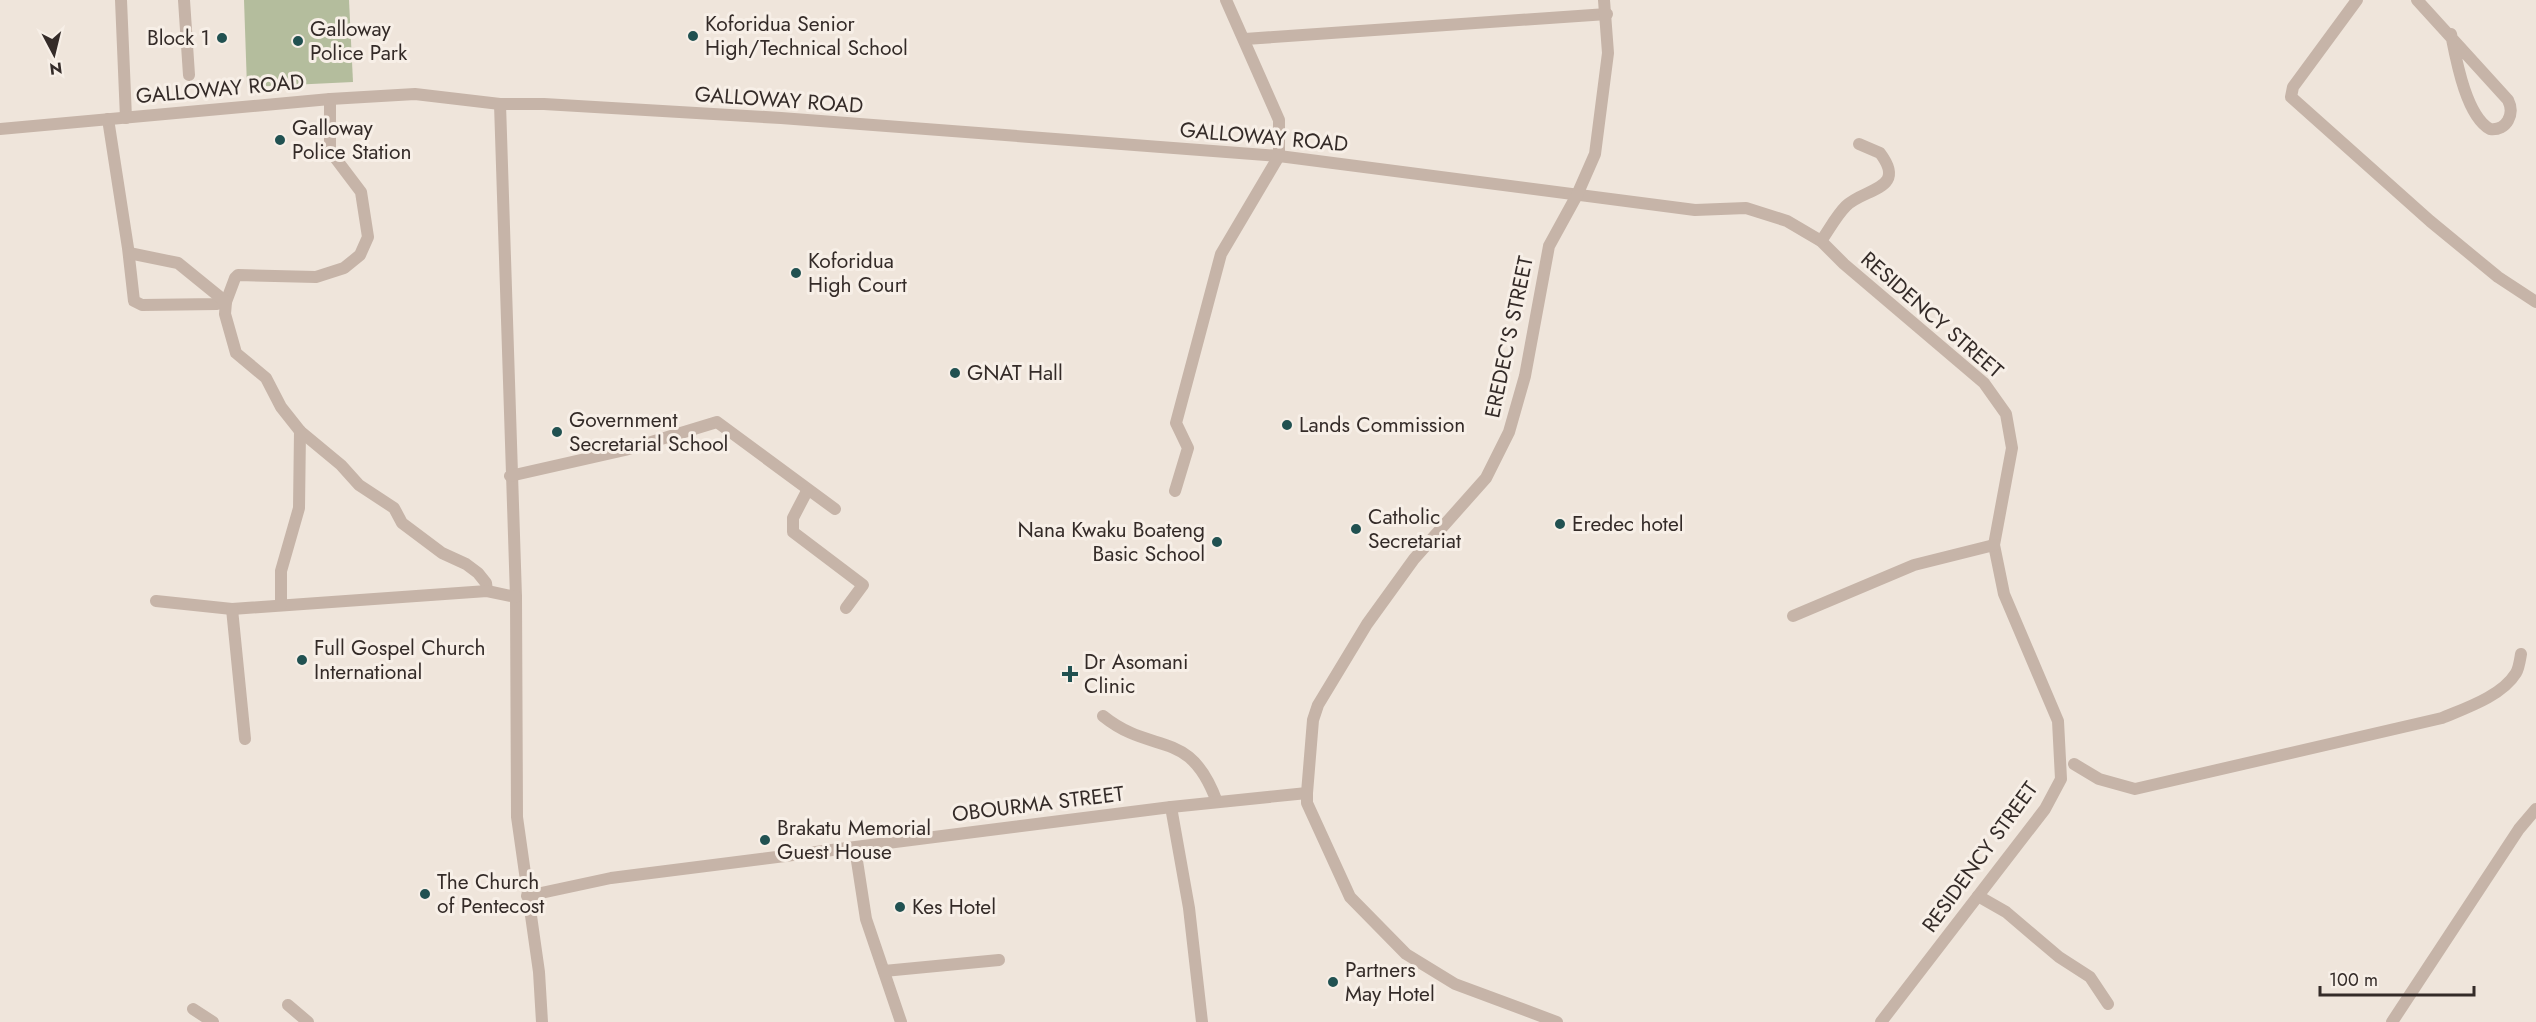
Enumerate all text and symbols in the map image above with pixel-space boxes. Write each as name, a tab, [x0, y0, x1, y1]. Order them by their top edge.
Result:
place label: Koforidua Senior High/Technical School	[705, 9, 908, 63]
place label: Galloway Police Park	[310, 14, 408, 68]
place label: Block 1	[147, 23, 210, 53]
north arrow	[24, 24, 84, 84]
marker: Koforidua Senior High/Technical School	[686, 29, 700, 43]
marker: Block 1	[215, 31, 229, 45]
marker: Galloway Police Park	[291, 34, 305, 48]
text: N	[48, 56, 63, 81]
street label: GALLOWAY ROAD	[135, 67, 305, 111]
street label: GALLOWAY ROAD	[694, 79, 864, 121]
place label: Galloway Police Station	[292, 113, 411, 167]
street label: GALLOWAY ROAD	[1179, 115, 1349, 159]
marker: Galloway Police Station	[273, 133, 287, 147]
street label: RESIDENCY STREET	[1854, 245, 2010, 385]
place label: Koforidua High Court	[808, 246, 907, 300]
street label: EREDEC'S STREET	[1477, 253, 1541, 421]
marker: Koforidua High Court	[789, 266, 803, 280]
place label: GNAT Hall	[967, 358, 1063, 388]
marker: GNAT Hall	[948, 366, 962, 380]
place label: Government Secretarial School	[569, 405, 728, 459]
place label: Lands Commission	[1299, 410, 1465, 440]
marker: Lands Commission	[1280, 418, 1294, 432]
marker: Government Secretarial School	[550, 425, 564, 439]
place label: Catholic Secretariat	[1368, 502, 1461, 556]
place label: Eredec hotel	[1572, 509, 1684, 539]
place label: Nana Kwaku Boateng Basic School	[1018, 515, 1205, 569]
marker: Eredec hotel	[1553, 517, 1567, 531]
marker: Catholic Secretariat	[1349, 522, 1363, 536]
marker: Nana Kwaku Boateng Basic School	[1210, 535, 1224, 549]
place label: Full Gospel Church International	[314, 633, 486, 687]
place label: Dr Asomani Clinic	[1084, 647, 1189, 701]
marker: Full Gospel Church International	[295, 653, 309, 667]
marker: Dr Asomani Clinic	[1061, 665, 1079, 683]
street label: RESIDENCY STREET	[1915, 775, 2045, 939]
street label: OBOURMA STREET	[950, 779, 1126, 829]
place label: Brakatu Memorial Guest House	[777, 813, 931, 867]
marker: Brakatu Memorial Guest House	[758, 833, 772, 847]
place label: The Church of Pentecost	[437, 867, 544, 921]
marker: The Church of Pentecost	[418, 887, 432, 901]
place label: Kes Hotel	[912, 892, 996, 922]
marker: Kes Hotel	[893, 900, 907, 914]
place label: Partners May Hotel	[1345, 955, 1435, 1009]
scale bar	[2320, 959, 2474, 997]
text: 100 m	[2329, 967, 2378, 993]
marker: Partners May Hotel	[1326, 975, 1340, 989]

